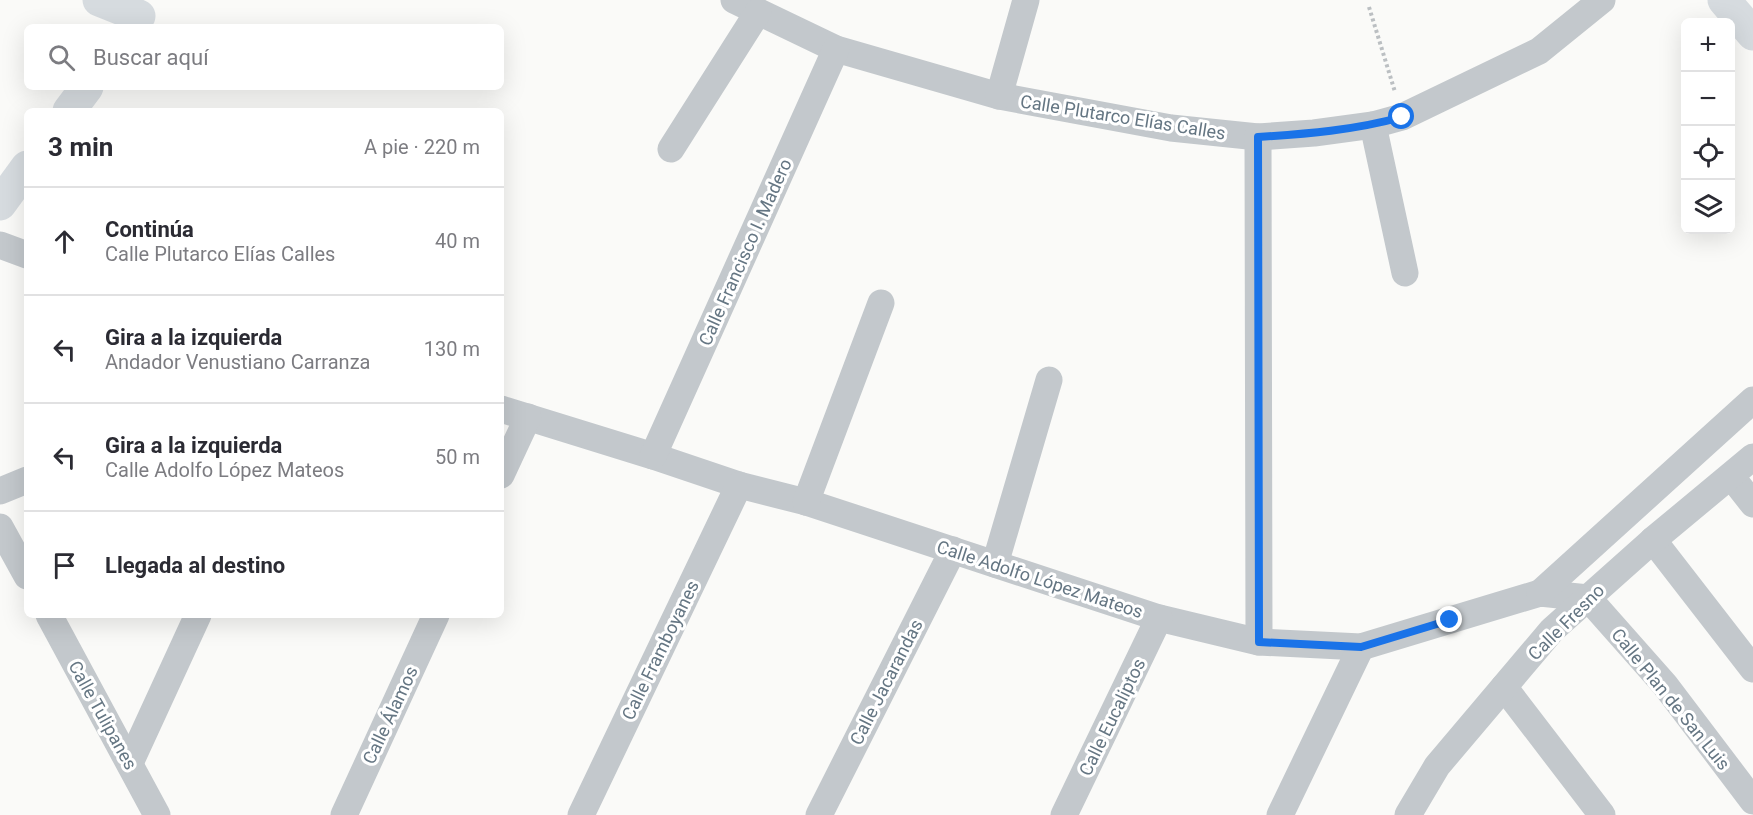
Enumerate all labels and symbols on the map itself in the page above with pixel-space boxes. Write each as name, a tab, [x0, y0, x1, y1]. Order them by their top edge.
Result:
street label: Calle Plutarco Elías Calles	[1019, 90, 1227, 144]
route start	[1388, 103, 1414, 129]
street label: Calle Francisco I. Madero	[694, 155, 796, 349]
street label: Calle Adolfo López Mateos	[934, 536, 1146, 622]
street label: Calle Framboyanes	[617, 577, 703, 723]
street label: Calle Fresno	[1524, 580, 1608, 664]
route end	[1436, 606, 1462, 632]
street label: Calle Jacarandas	[845, 616, 927, 748]
street label: Calle Plan de San Luis	[1607, 624, 1735, 774]
street label: Calle Eucaliptos	[1075, 655, 1149, 779]
street label: Calle Tulipanes	[64, 657, 142, 773]
street label: Calle Álamos	[358, 663, 422, 767]

